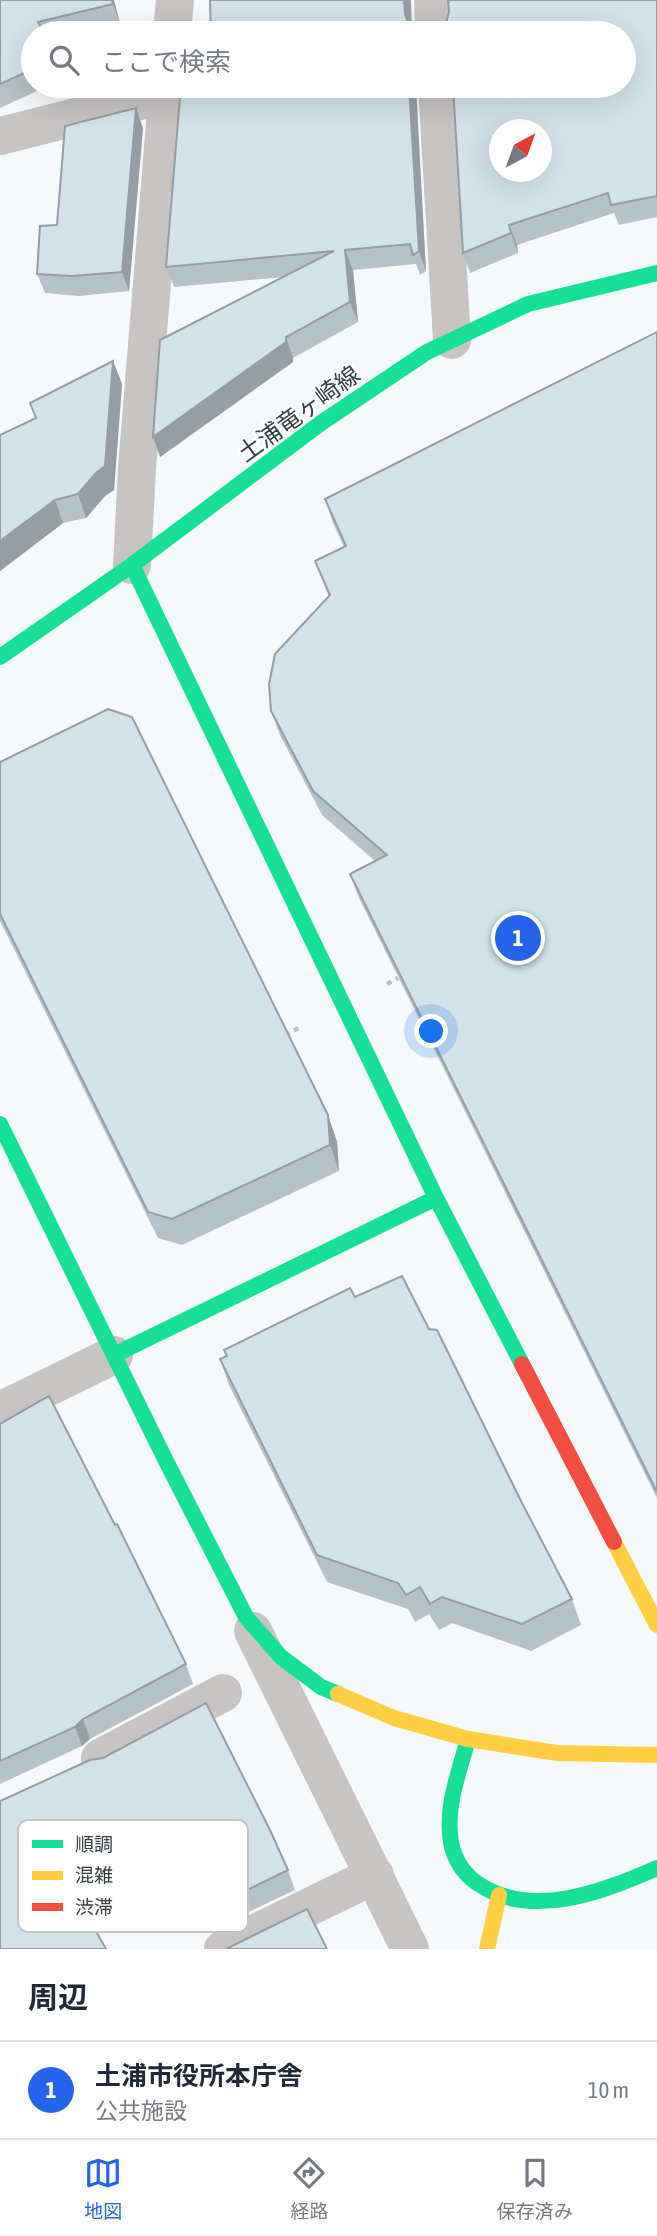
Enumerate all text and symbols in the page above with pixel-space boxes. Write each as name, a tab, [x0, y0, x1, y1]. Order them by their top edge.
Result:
search box	[21, 21, 636, 98]
icon: search	[45, 41, 83, 79]
text: ここで検索	[101, 47, 231, 77]
north arrow	[489, 119, 552, 182]
street label: 土浦竜ヶ崎線	[233, 360, 365, 467]
pin: 1	[495, 912, 541, 964]
your location	[414, 1014, 448, 1048]
legend	[18, 1820, 248, 1932]
text: 順調	[75, 1833, 113, 1855]
text: 混雑	[75, 1864, 113, 1886]
text: 渋滞	[75, 1896, 113, 1918]
text: 周辺	[28, 1980, 88, 2014]
text: 土浦市役所本庁舎	[95, 2061, 303, 2091]
text: 1	[46, 2077, 56, 2103]
text: 10 m	[588, 2077, 629, 2103]
text: 公共施設	[95, 2098, 187, 2124]
tab: 地図	[84, 2154, 122, 2223]
tab: 経路	[290, 2154, 329, 2223]
tab: 保存済み	[497, 2154, 573, 2223]

